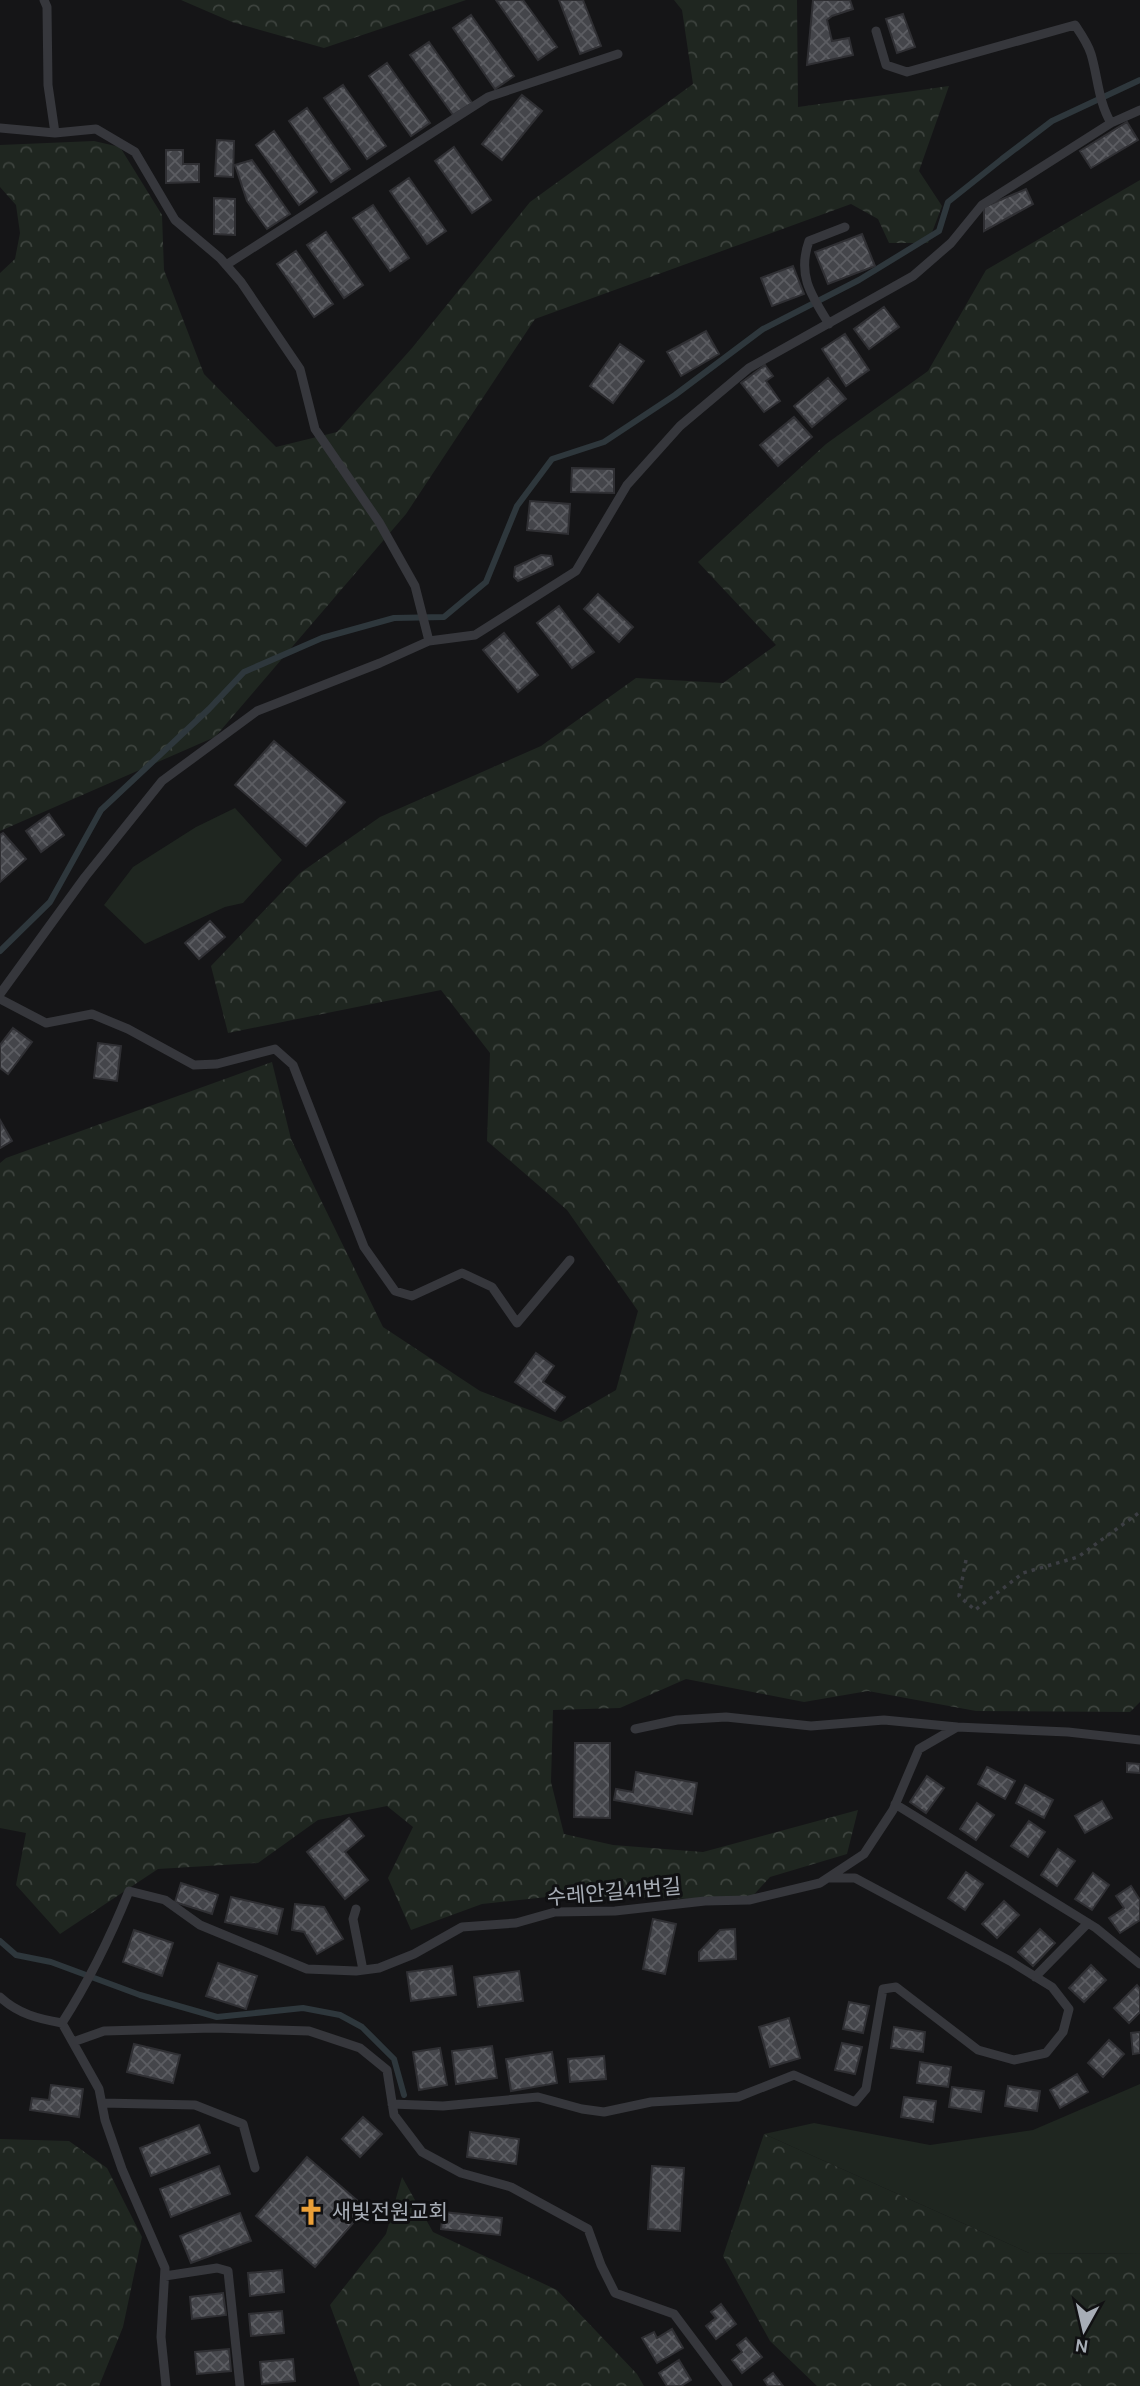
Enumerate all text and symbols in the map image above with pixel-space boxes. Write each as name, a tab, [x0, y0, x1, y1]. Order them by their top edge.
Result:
street label: 수레안길41번길	[546, 1874, 682, 1910]
church icon: 새빛전원교회	[296, 2197, 326, 2227]
place label: 새빛전원교회	[332, 2200, 448, 2224]
north arrow	[1049, 2295, 1119, 2365]
text: N	[1073, 2334, 1090, 2358]

